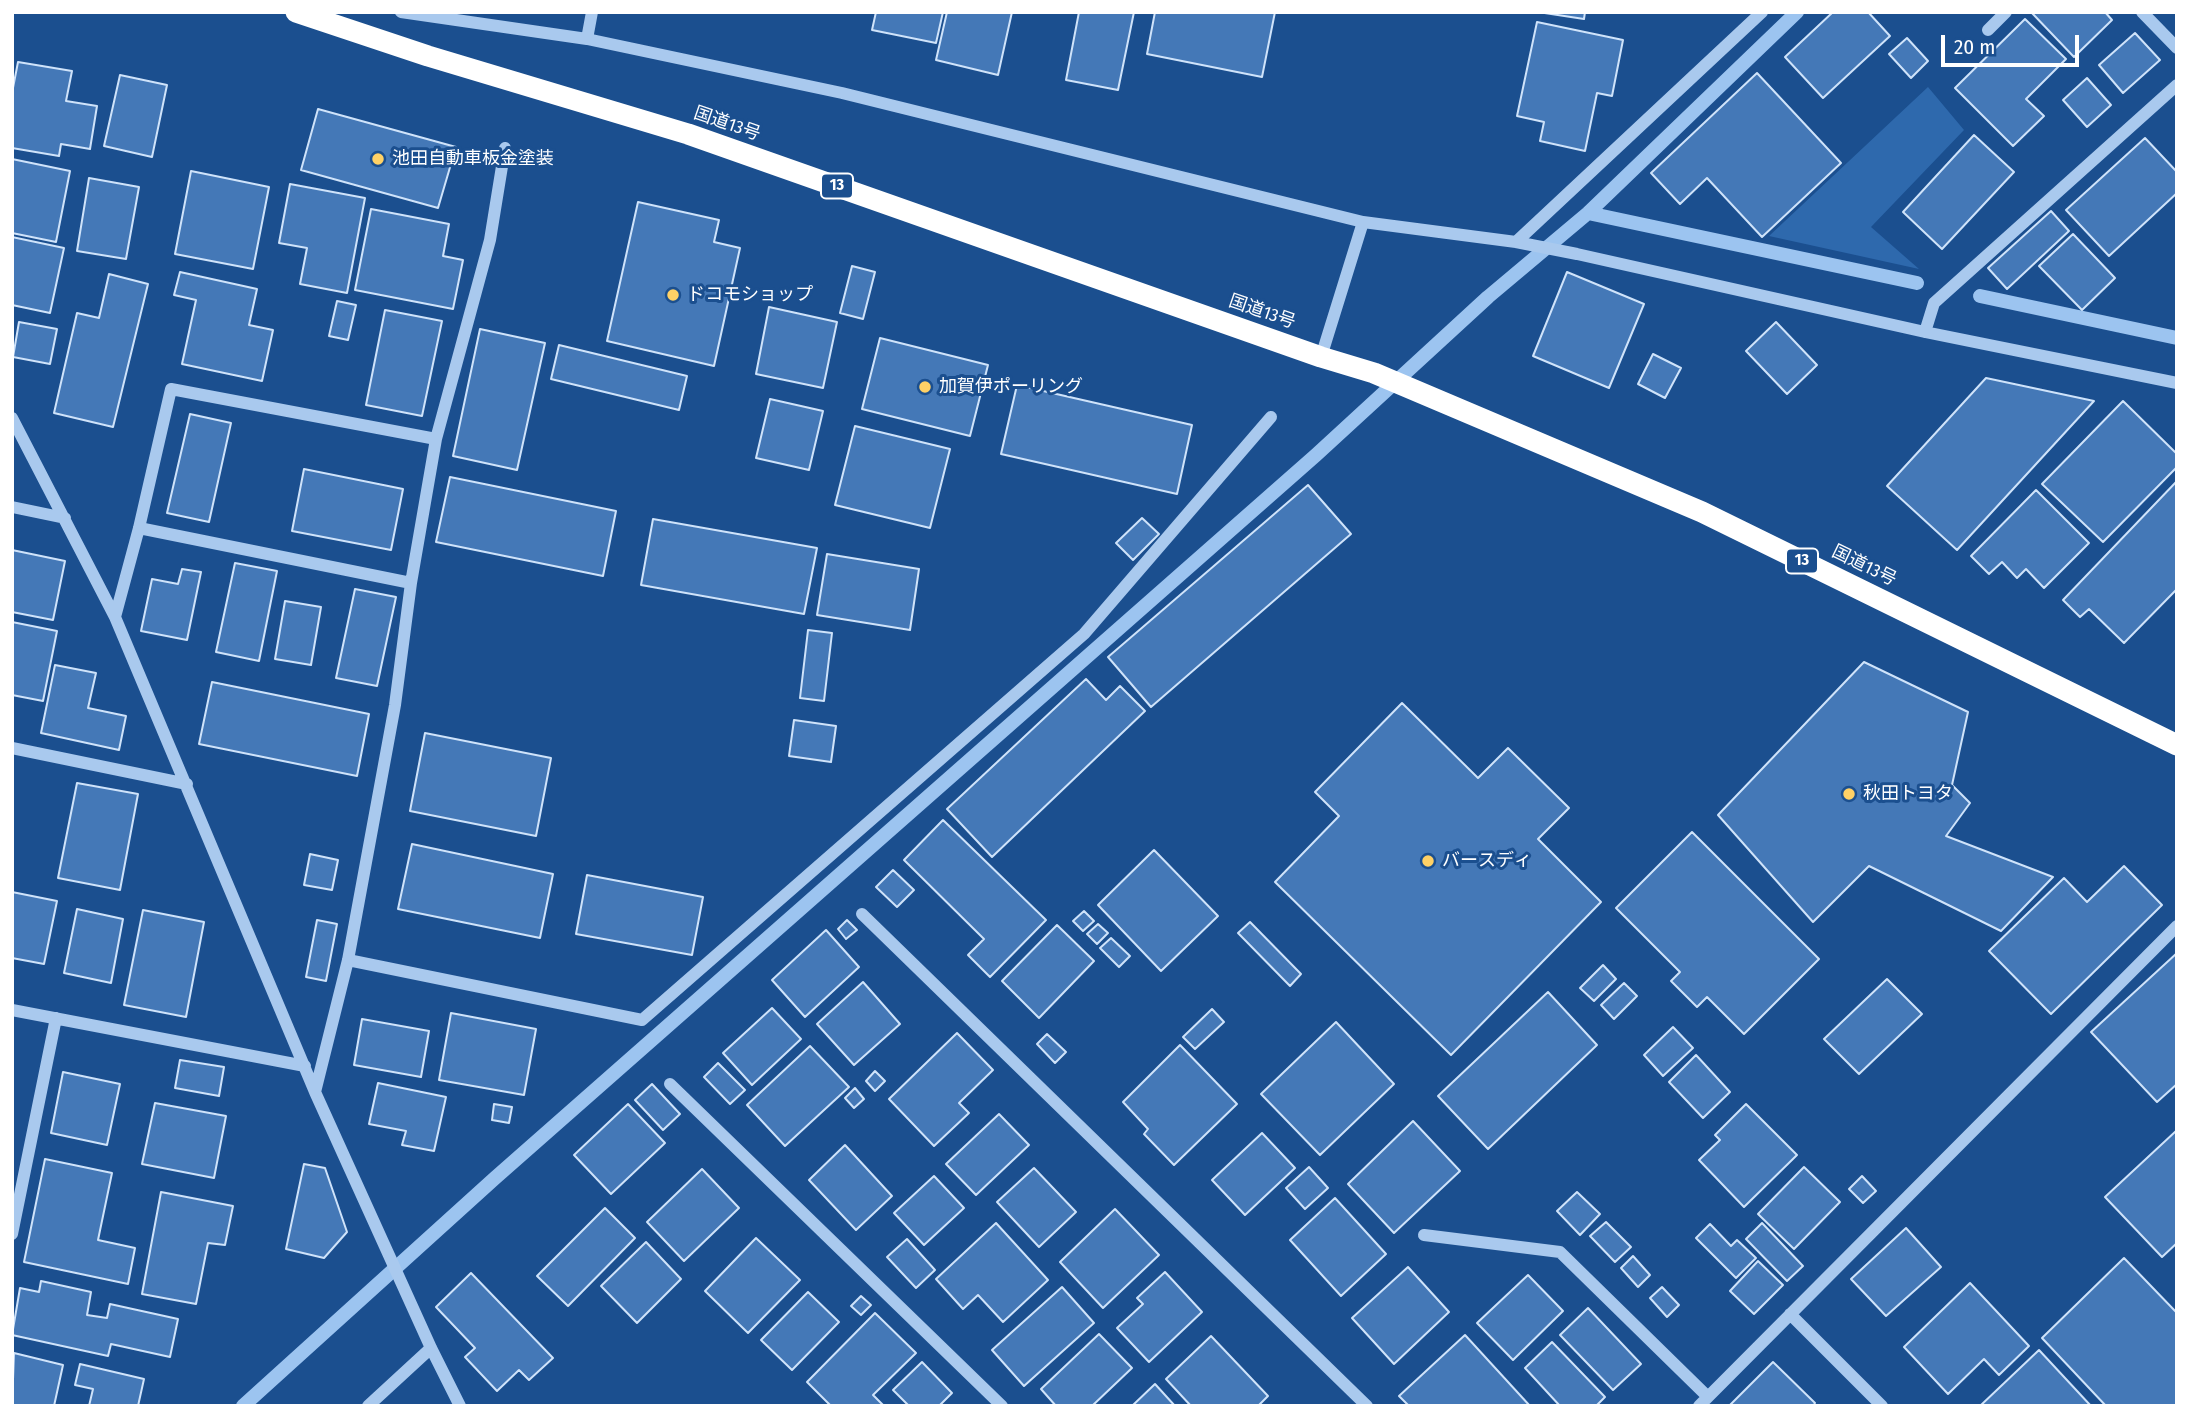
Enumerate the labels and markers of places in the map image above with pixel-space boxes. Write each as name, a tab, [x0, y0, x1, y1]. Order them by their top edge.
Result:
place label: 池田自動車板金塗装	[392, 148, 554, 170]
marker: 池田自動車板金塗装	[370, 151, 386, 167]
place label: ドコモショップ	[687, 284, 813, 306]
marker: ドコモショップ	[665, 287, 681, 303]
place label: 加賀伊ポーリング	[939, 376, 1083, 398]
marker: 加賀伊ポーリング	[917, 379, 933, 395]
place label: 秋田トヨタ	[1863, 783, 1953, 805]
marker: 秋田トヨタ	[1841, 786, 1857, 802]
place label: バースディ	[1442, 850, 1532, 872]
marker: バースディ	[1420, 853, 1436, 869]

